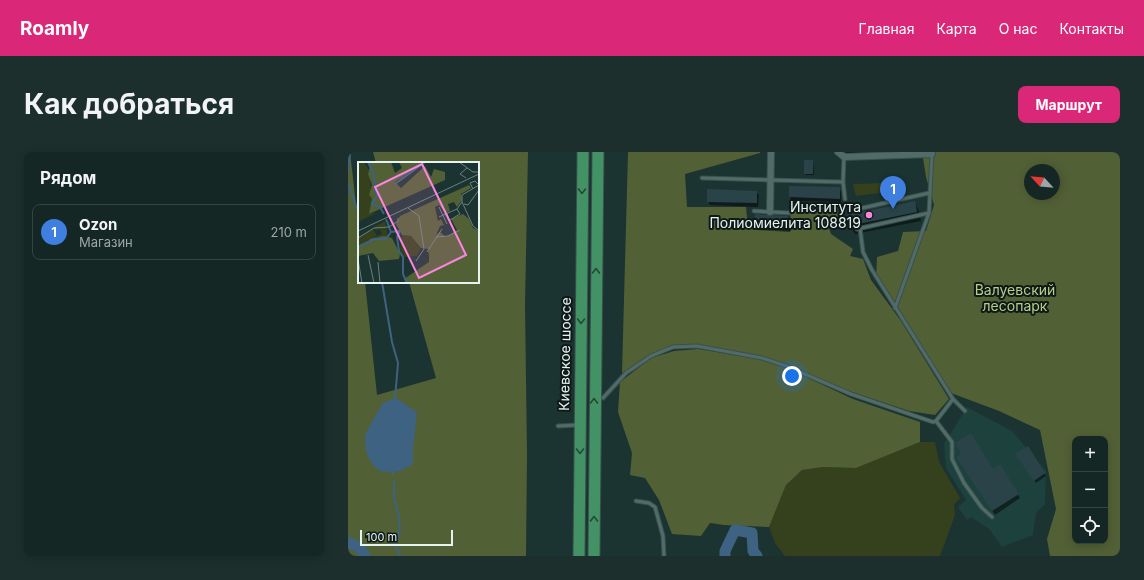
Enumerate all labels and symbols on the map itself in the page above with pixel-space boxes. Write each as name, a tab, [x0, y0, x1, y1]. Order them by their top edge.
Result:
inset map	[358, 162, 479, 283]
north arrow	[1024, 164, 1060, 200]
pin: 1	[880, 176, 906, 209]
one-way arrow	[578, 188, 587, 194]
place label: Института Полиомиелита 108819	[709, 198, 861, 231]
marker: Института Полиомиелита 108819	[864, 210, 874, 220]
one-way arrow	[592, 268, 600, 274]
park label: Валуевский лесопарк	[975, 281, 1055, 314]
street label: Киевское шоссе	[555, 297, 574, 411]
one-way arrow	[577, 318, 585, 324]
your location	[782, 366, 802, 386]
one-way arrow	[590, 398, 598, 404]
one-way arrow	[576, 448, 584, 454]
one-way arrow	[590, 516, 598, 522]
scale bar	[360, 528, 453, 547]

